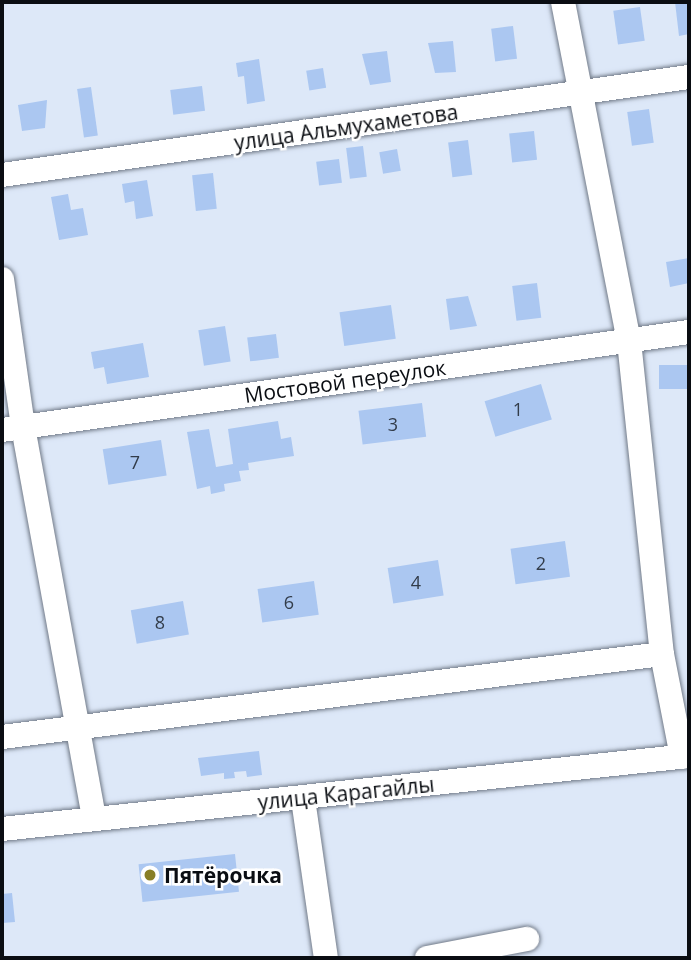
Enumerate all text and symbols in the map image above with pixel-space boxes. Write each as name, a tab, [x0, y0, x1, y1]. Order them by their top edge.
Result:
street label: улица Альмухаметова	[232, 99, 460, 155]
street label: Мостовой переулок	[243, 354, 447, 408]
house number: 1	[513, 398, 523, 420]
house number: 3	[388, 413, 398, 435]
house number: 7	[130, 451, 140, 473]
house number: 2	[536, 552, 546, 574]
house number: 4	[411, 571, 421, 593]
house number: 6	[284, 591, 294, 613]
house number: 8	[155, 611, 165, 633]
street label: улица Карагайлы	[256, 771, 436, 815]
place label: Пятёрочка	[164, 862, 282, 888]
marker: Пятёрочка	[142, 867, 158, 883]

